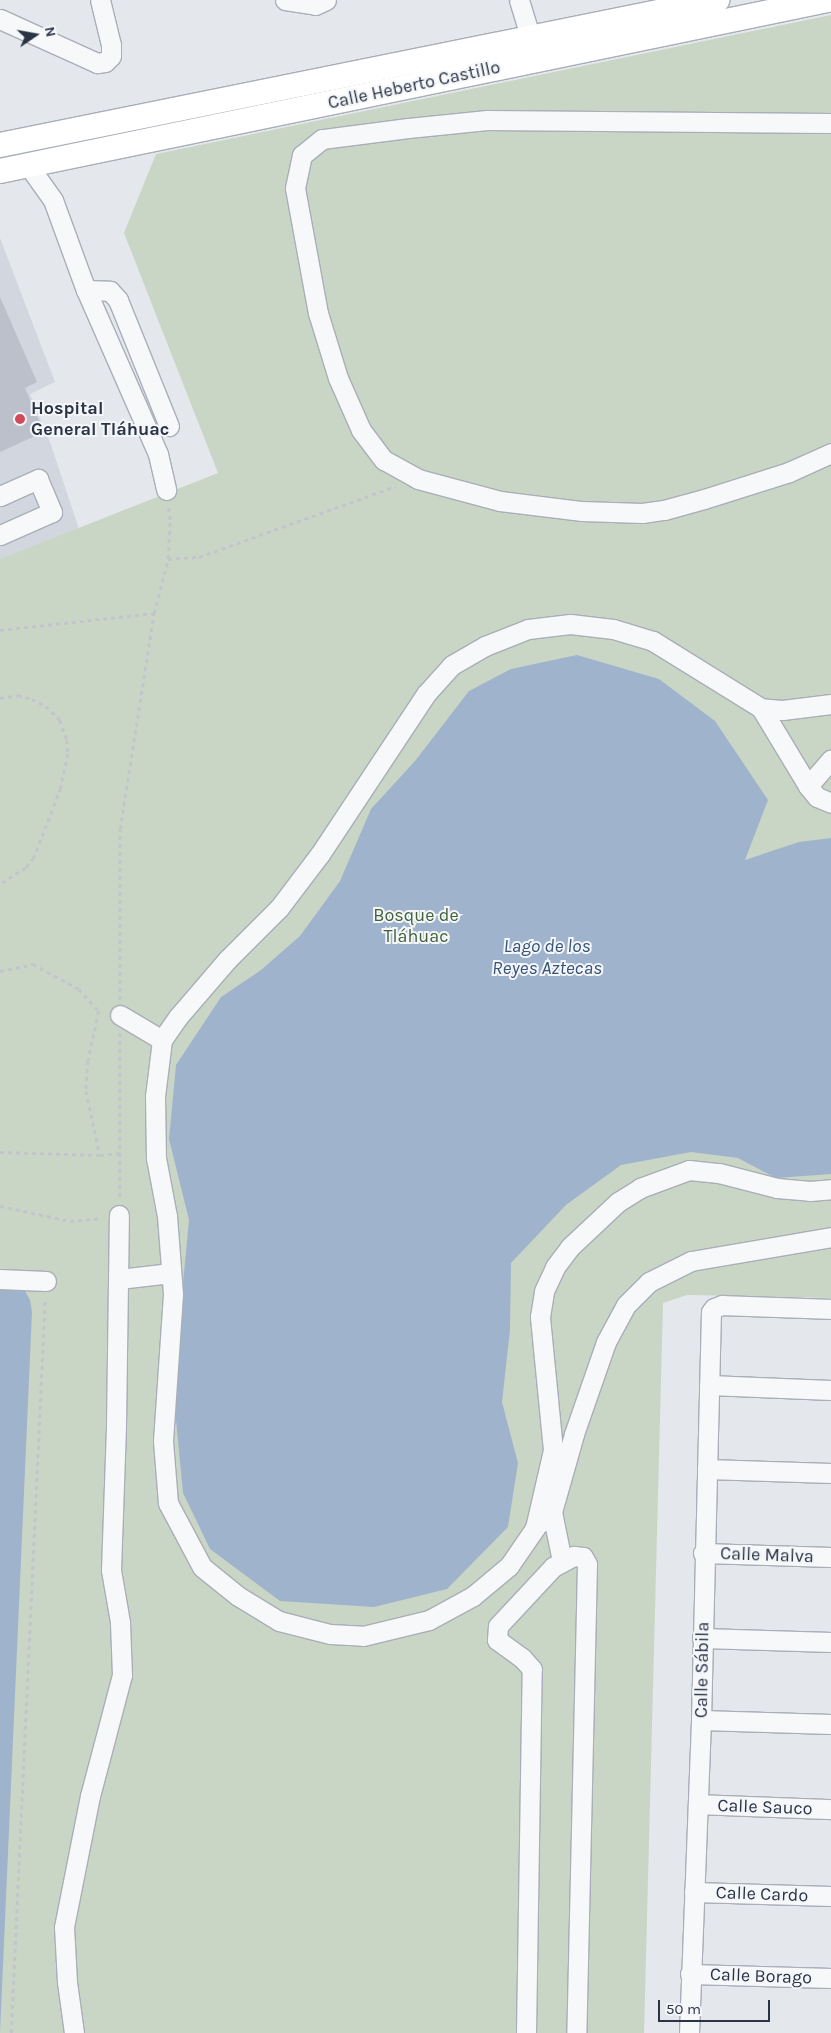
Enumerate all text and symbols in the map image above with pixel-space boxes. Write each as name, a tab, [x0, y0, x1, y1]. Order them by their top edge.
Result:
north arrow	[10, 10, 60, 60]
text: N	[41, 25, 60, 38]
street label: Calle Heberto Castillo	[326, 56, 502, 114]
place label: Hospital General Tláhuac	[31, 398, 169, 440]
marker: Hospital General Tláhuac	[13, 412, 27, 426]
park label: Bosque de Tláhuac	[373, 905, 459, 948]
water label: Lago de los Reyes Aztecas	[492, 936, 602, 980]
street label: Calle Malva	[720, 1543, 814, 1567]
street label: Calle Sábila	[690, 1622, 714, 1718]
street label: Calle Sauco	[717, 1795, 813, 1819]
street label: Calle Cardo	[715, 1882, 809, 1906]
street label: Calle Borago	[710, 1963, 812, 1989]
scale bar	[661, 1990, 774, 2022]
text: 50 m	[666, 2000, 701, 2018]

